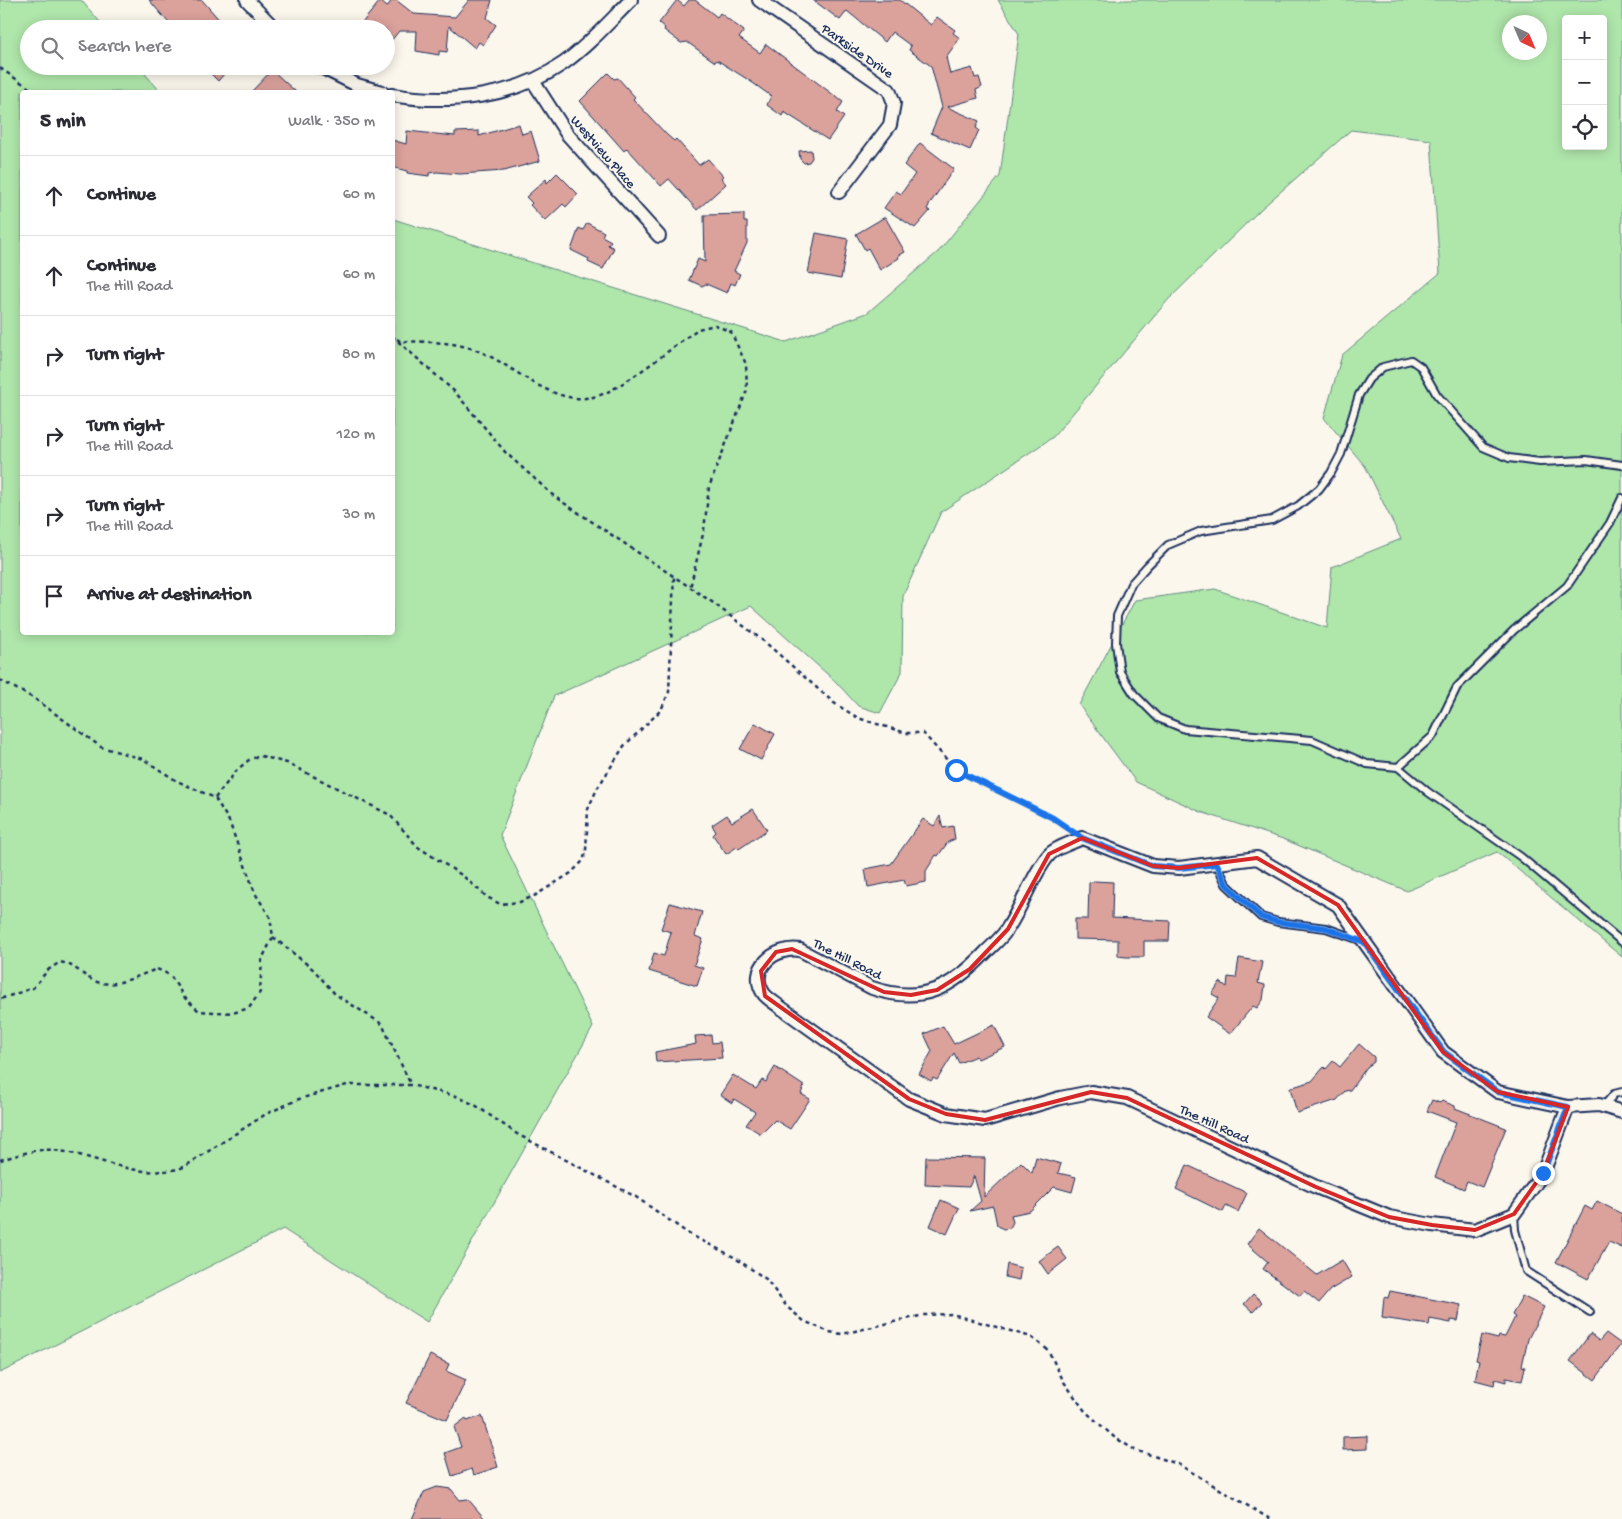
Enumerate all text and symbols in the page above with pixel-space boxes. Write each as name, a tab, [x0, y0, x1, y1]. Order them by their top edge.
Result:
north arrow	[1502, 15, 1547, 60]
map controls	[1562, 15, 1607, 150]
button: +	[1562, 15, 1607, 60]
search box	[20, 20, 395, 75]
street label: Parkside Drive	[816, 20, 897, 84]
icon: search	[38, 34, 66, 62]
text: Search here	[78, 36, 172, 59]
button: −	[1562, 60, 1607, 105]
button: locate	[1562, 105, 1607, 150]
text: 5 min	[40, 110, 85, 135]
text: Walk · 350 m	[288, 113, 375, 132]
street label: Westview Place	[566, 113, 639, 193]
icon: ahead	[40, 182, 68, 210]
text: Continue	[87, 184, 156, 207]
text: 60 m	[343, 186, 375, 205]
text: Continue	[87, 255, 156, 278]
icon: ahead	[40, 262, 68, 290]
text: 60 m	[343, 266, 375, 285]
text: The Hill Road	[87, 278, 172, 297]
icon: right	[40, 342, 68, 370]
text: Turn right	[87, 344, 163, 367]
text: 80 m	[342, 346, 375, 365]
text: Turn right	[87, 415, 163, 438]
icon: right	[40, 422, 68, 450]
text: 120 m	[336, 426, 375, 445]
text: The Hill Road	[87, 438, 172, 457]
text: Turn right	[87, 495, 163, 518]
icon: right	[40, 502, 68, 530]
text: 30 m	[342, 506, 375, 525]
text: The Hill Road	[87, 518, 172, 537]
icon: arrive	[40, 582, 68, 610]
text: Arrive at destination	[87, 584, 251, 607]
route start	[945, 759, 968, 782]
street label: The Hill Road	[809, 935, 886, 986]
street label: The Hill Road	[1176, 1101, 1253, 1149]
route end	[1532, 1162, 1555, 1185]

